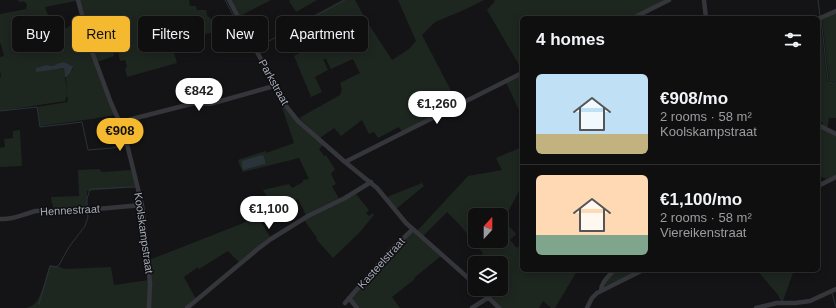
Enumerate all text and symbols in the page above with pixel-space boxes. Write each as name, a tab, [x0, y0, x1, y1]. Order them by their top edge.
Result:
chip: Buy	[12, 16, 64, 52]
chip: Rent	[72, 16, 130, 52]
chip: Filters	[138, 16, 204, 52]
chip: New	[212, 16, 268, 52]
chip: Apartment	[276, 16, 368, 52]
icon: filters	[782, 29, 804, 51]
text: 4 homes	[536, 30, 605, 49]
street label: Parkstraat	[257, 57, 291, 107]
pin: €842	[175, 78, 223, 112]
text: €842	[185, 83, 213, 98]
text: €908/mo	[660, 89, 728, 108]
icon: home	[568, 90, 616, 138]
pin: €1,260	[404, 91, 470, 125]
text: €1,260	[417, 96, 457, 111]
text: 2 rooms · 58 m²	[660, 109, 752, 124]
pin: €908	[96, 118, 144, 152]
text: €908	[106, 123, 134, 138]
text: Koolskampstraat	[660, 124, 757, 139]
text: €1,100/mo	[660, 190, 742, 209]
icon: home	[568, 191, 616, 239]
street label: Koolskampstraat	[132, 192, 156, 274]
pin: €1,100	[236, 196, 302, 230]
text: €1,100	[249, 201, 289, 216]
street label: Hennestraat	[40, 202, 100, 218]
north arrow	[468, 208, 508, 248]
map controls	[468, 208, 508, 296]
text: 2 rooms · 58 m²	[660, 210, 752, 225]
text: Viereikenstraat	[660, 225, 746, 240]
street label: Kasteelstraat	[355, 235, 407, 291]
button: layers	[468, 256, 508, 296]

